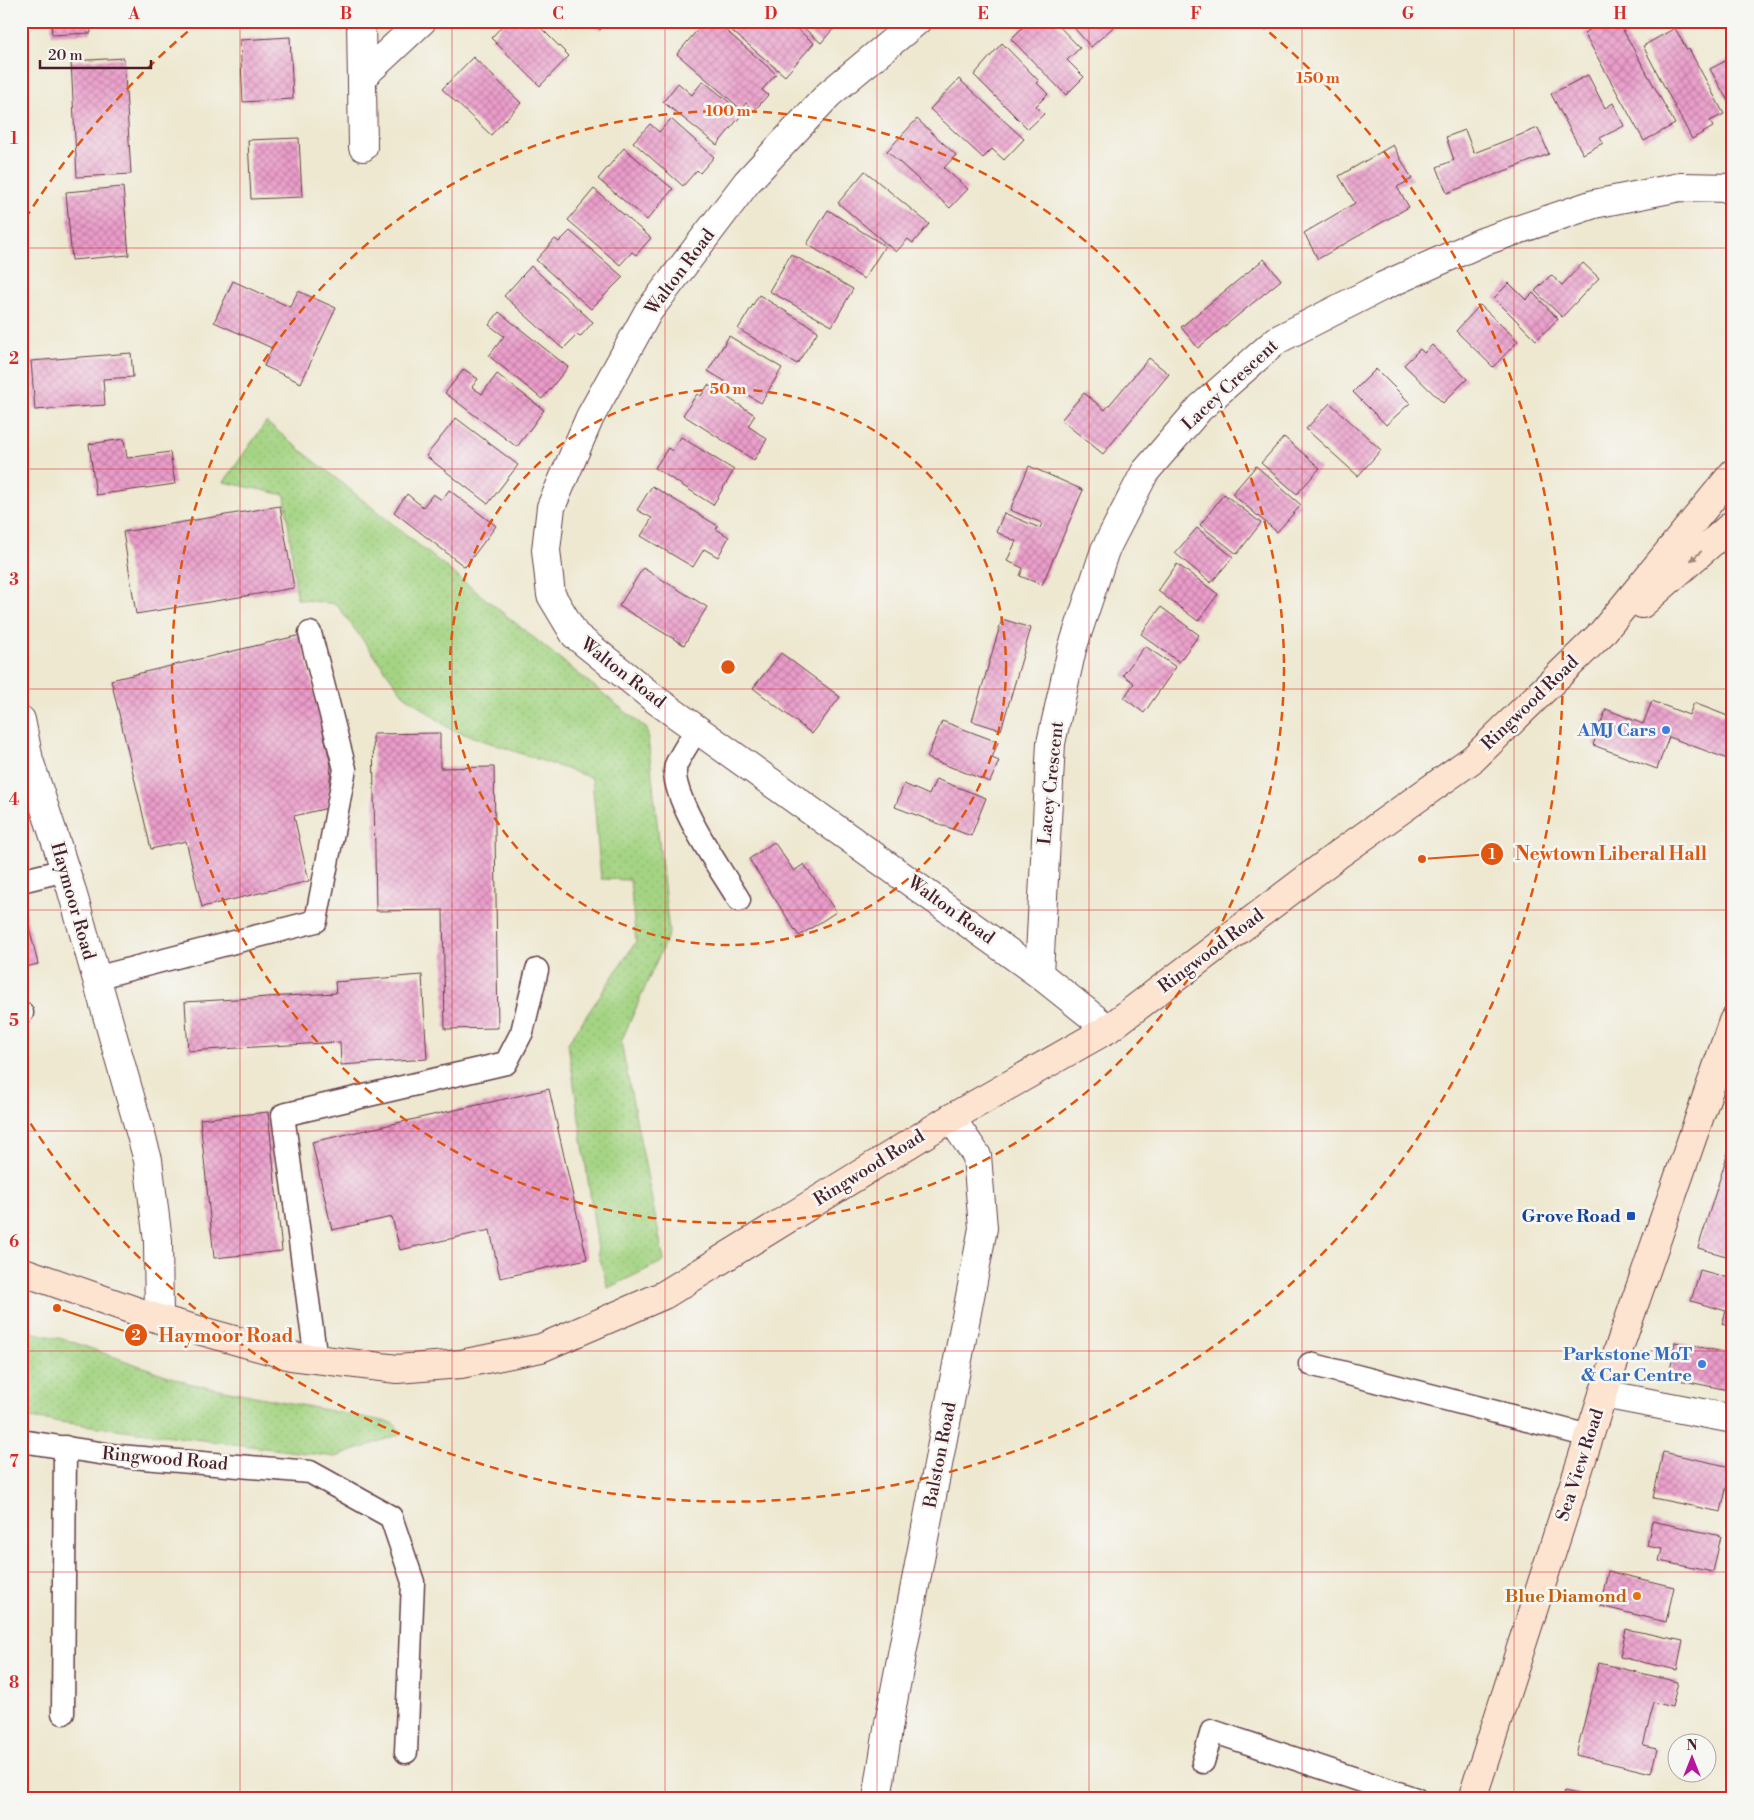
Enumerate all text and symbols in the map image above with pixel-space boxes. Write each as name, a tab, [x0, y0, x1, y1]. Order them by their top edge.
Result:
text: A	[127, 4, 140, 24]
text: B	[340, 4, 352, 24]
text: C	[552, 4, 564, 24]
text: D	[765, 4, 778, 24]
text: E	[977, 4, 989, 24]
text: F	[1190, 4, 1202, 24]
text: G	[1402, 4, 1415, 24]
text: H	[1613, 4, 1627, 24]
scale bar	[40, 38, 151, 70]
text: 20 m	[48, 46, 83, 65]
text: 150 m	[1296, 69, 1340, 88]
text: 100 m	[706, 102, 751, 121]
text: 1	[10, 129, 18, 149]
street label: Walton Road	[640, 224, 720, 320]
street label: Lacey Crescent	[1177, 334, 1284, 436]
text: 2	[9, 349, 19, 369]
text: 50 m	[710, 380, 746, 399]
one-way arrow	[1691, 550, 1703, 562]
text: 3	[9, 570, 19, 590]
street label: Walton Road	[575, 632, 671, 714]
street label: Ringwood Road	[1476, 650, 1584, 755]
centre of rings	[719, 658, 737, 676]
place label: AMJ Cars	[1576, 719, 1656, 742]
street label: Lacey Crescent	[1033, 720, 1069, 846]
marker: AMJ Cars	[1660, 724, 1672, 736]
text: 4	[9, 790, 20, 810]
callout: Newtown Liberal Hall	[1480, 837, 1717, 871]
street label: Haymoor Road	[45, 840, 101, 963]
text: Newtown Liberal Hall	[1515, 842, 1707, 866]
text: 1	[1488, 845, 1496, 864]
street label: Walton Road	[902, 870, 1000, 950]
street label: Ringwood Road	[1154, 903, 1269, 998]
text: 5	[9, 1011, 19, 1031]
street label: Ringwood Road	[809, 1124, 929, 1211]
place label: Grove Road	[1522, 1205, 1621, 1228]
marker: Grove Road	[1625, 1210, 1637, 1222]
text: 6	[9, 1232, 19, 1252]
callout: Haymoor Road	[123, 1318, 303, 1352]
text: Haymoor Road	[158, 1324, 294, 1348]
text: 2	[131, 1326, 141, 1345]
place label: Parkstone MoT & Car Centre	[1563, 1343, 1692, 1387]
marker: Parkstone MoT & Car Centre	[1696, 1358, 1708, 1370]
street label: Balston Road	[918, 1399, 962, 1511]
street label: Sea View Road	[1551, 1405, 1609, 1524]
street label: Ringwood Road	[101, 1442, 230, 1476]
text: 7	[9, 1452, 19, 1472]
place label: Blue Diamond	[1505, 1585, 1627, 1608]
marker: Blue Diamond	[1631, 1590, 1643, 1602]
text: 8	[9, 1673, 19, 1693]
north arrow	[1666, 1732, 1716, 1782]
text: N	[1686, 1737, 1698, 1755]

